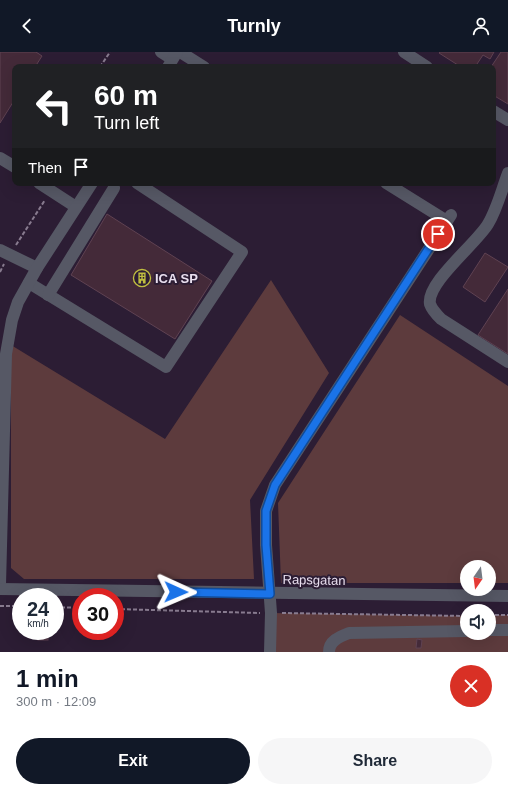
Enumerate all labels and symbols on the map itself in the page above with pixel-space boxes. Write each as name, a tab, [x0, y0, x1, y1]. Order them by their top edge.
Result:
pin	[421, 217, 455, 251]
building icon: ICA SP	[132, 268, 152, 288]
place label: ICA SP	[155, 271, 198, 286]
north arrow	[460, 560, 496, 596]
position arrow	[155, 571, 197, 613]
street label: Rapsgatan	[282, 572, 346, 588]
speed limit sign: 30	[72, 588, 124, 640]

